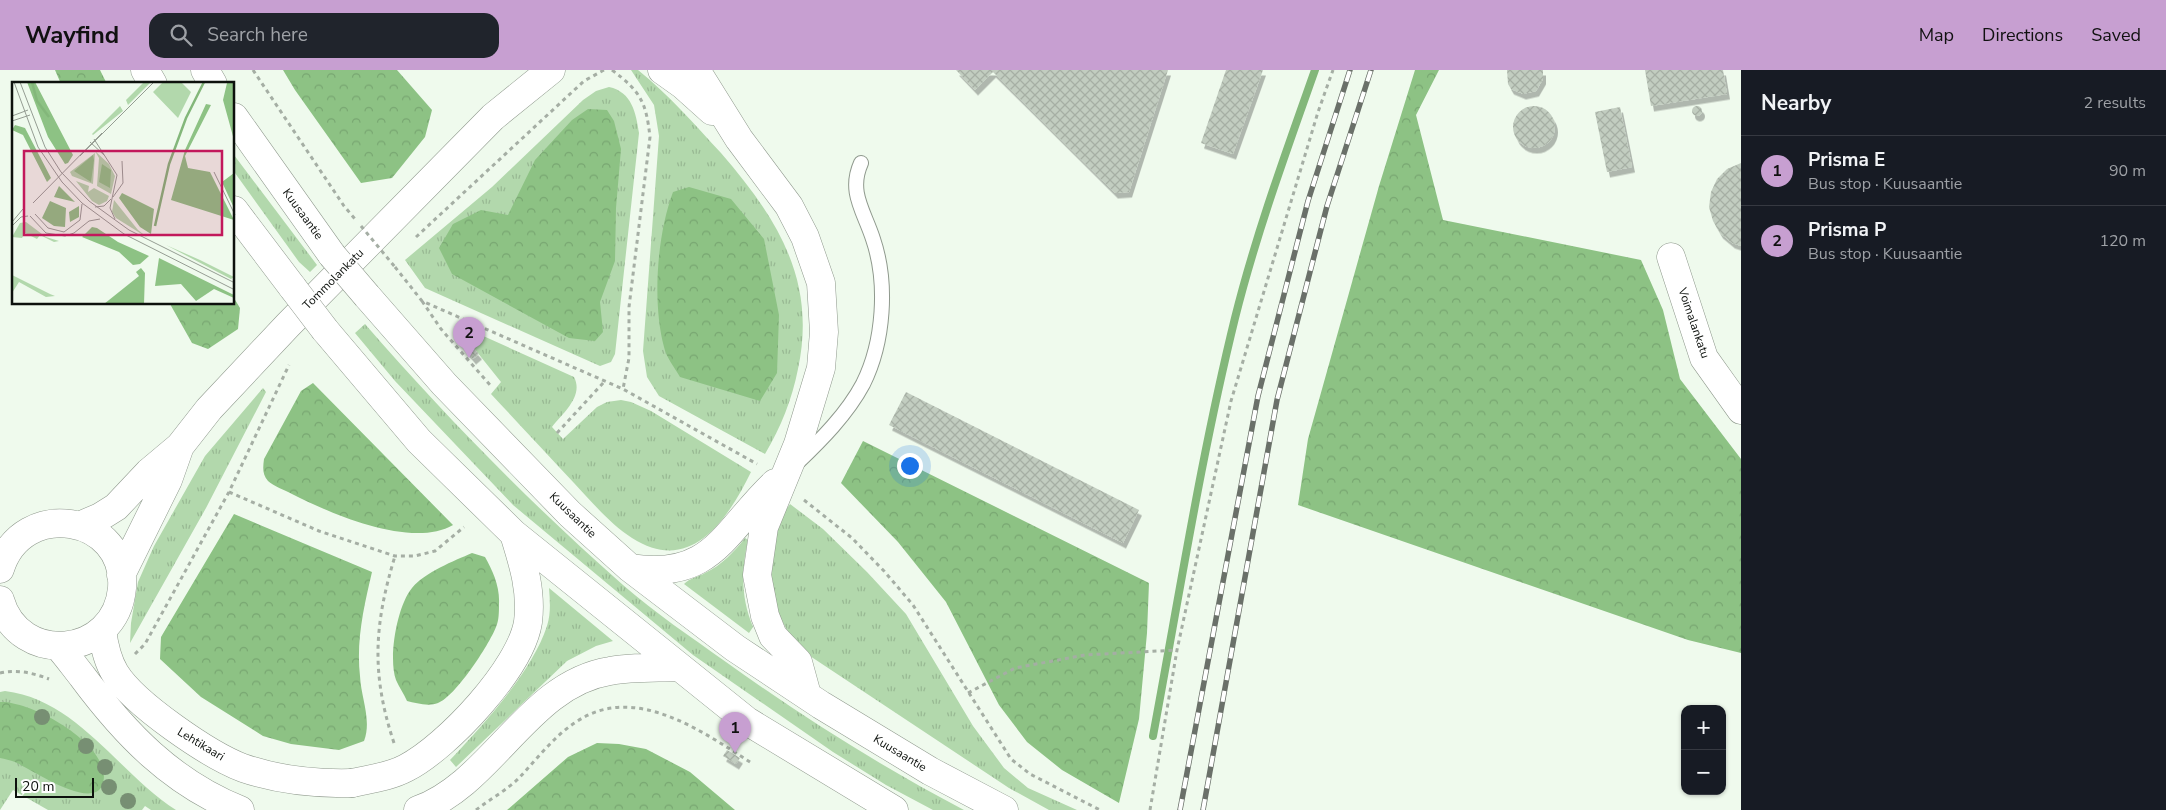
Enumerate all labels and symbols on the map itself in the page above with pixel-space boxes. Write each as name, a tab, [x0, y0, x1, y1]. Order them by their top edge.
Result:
inset map	[12, 82, 235, 305]
street label: Kuusaantie	[279, 185, 327, 243]
street label: Tommolankatu	[299, 245, 367, 313]
street label: Voimalankatu	[1674, 285, 1714, 360]
pin: 2	[453, 317, 485, 358]
your location	[897, 453, 923, 479]
street label: Kuusaantie	[546, 489, 600, 541]
pin: 1	[719, 712, 751, 753]
street label: Lehtikaari	[174, 724, 228, 764]
street label: Kuusaantie	[870, 731, 930, 775]
scale bar	[15, 775, 94, 798]

